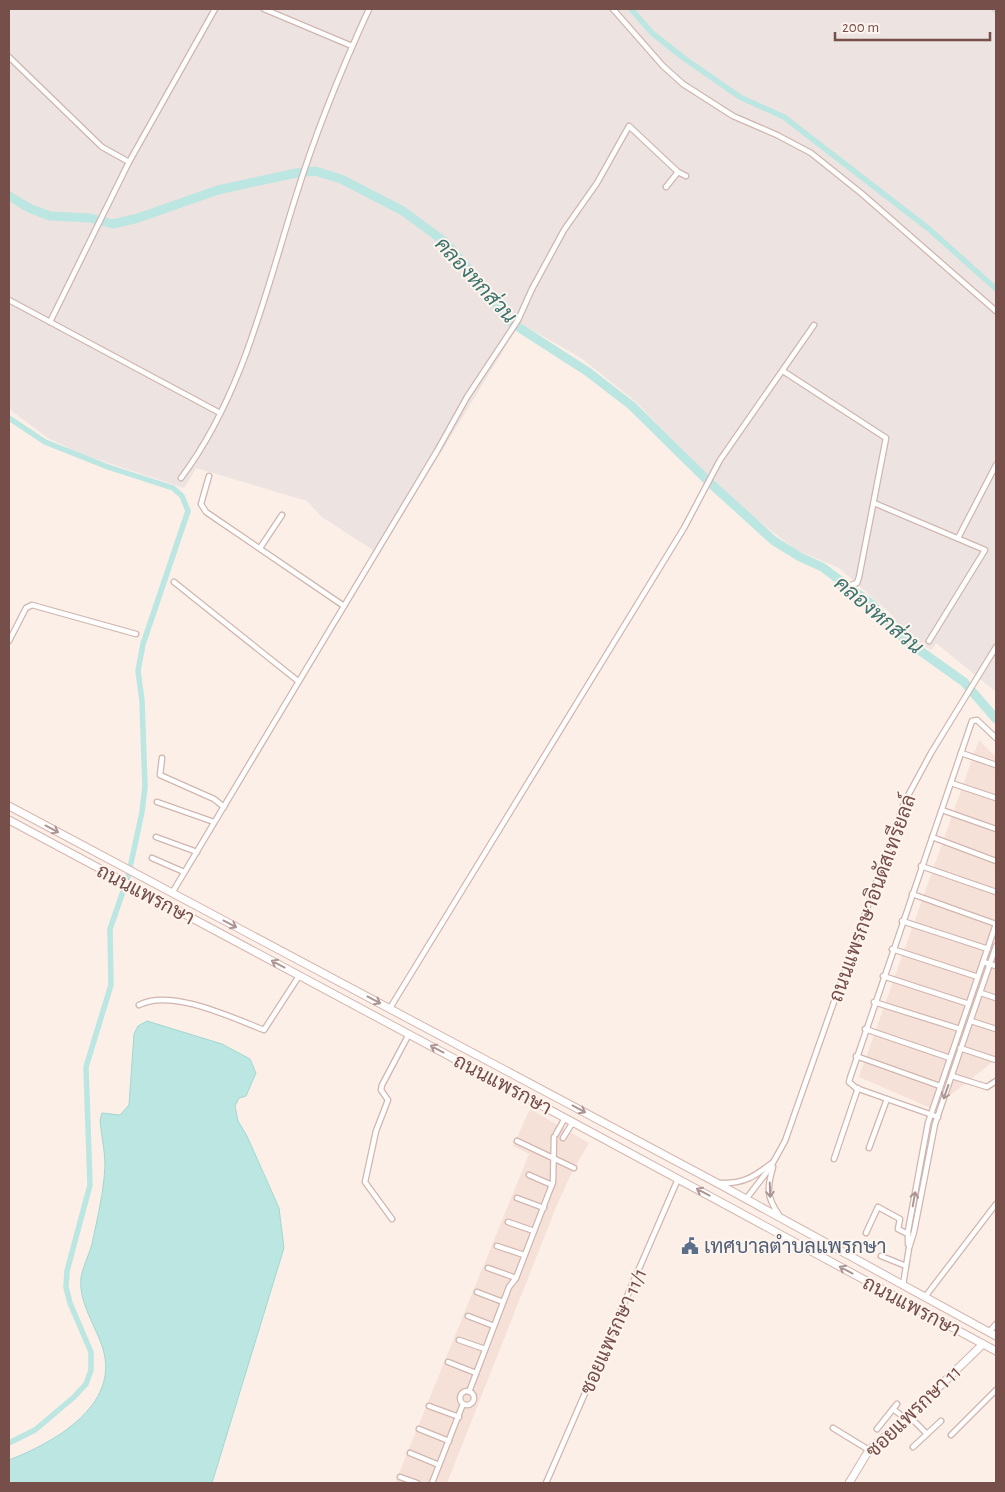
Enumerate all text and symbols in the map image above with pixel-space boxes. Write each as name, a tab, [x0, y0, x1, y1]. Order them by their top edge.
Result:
scale bar	[835, 10, 990, 42]
text: 200 m	[842, 20, 879, 35]
water label: คลองหกส่วน	[431, 232, 522, 328]
water label: คลองหกส่วน	[830, 571, 929, 659]
street label: ถนนแพรกษาอินดัสเทรียลล์	[821, 790, 920, 1005]
one-way arrow	[44, 824, 59, 834]
street label: ถนนแพรกษา	[93, 861, 198, 929]
one-way arrow	[223, 919, 237, 929]
one-way arrow	[270, 959, 285, 969]
one-way arrow	[366, 996, 381, 1005]
one-way arrow	[429, 1044, 444, 1054]
street label: ถนนแพรกษา	[450, 1051, 555, 1119]
one-way arrow	[941, 1083, 951, 1099]
one-way arrow	[571, 1105, 586, 1114]
one-way arrow	[765, 1182, 774, 1198]
one-way arrow	[696, 1187, 711, 1196]
one-way arrow	[909, 1192, 919, 1208]
place label: เทศบาลตำบลแพรกษา	[704, 1234, 886, 1257]
public building icon: เทศบาลตำบลแพรกษา	[680, 1236, 700, 1256]
street label: ซอยแพรกษา 11/1	[577, 1265, 651, 1397]
one-way arrow	[838, 1265, 853, 1275]
street label: ถนนแพรกษา	[859, 1273, 964, 1341]
street label: ซอยแพรกษา 11	[863, 1362, 965, 1462]

